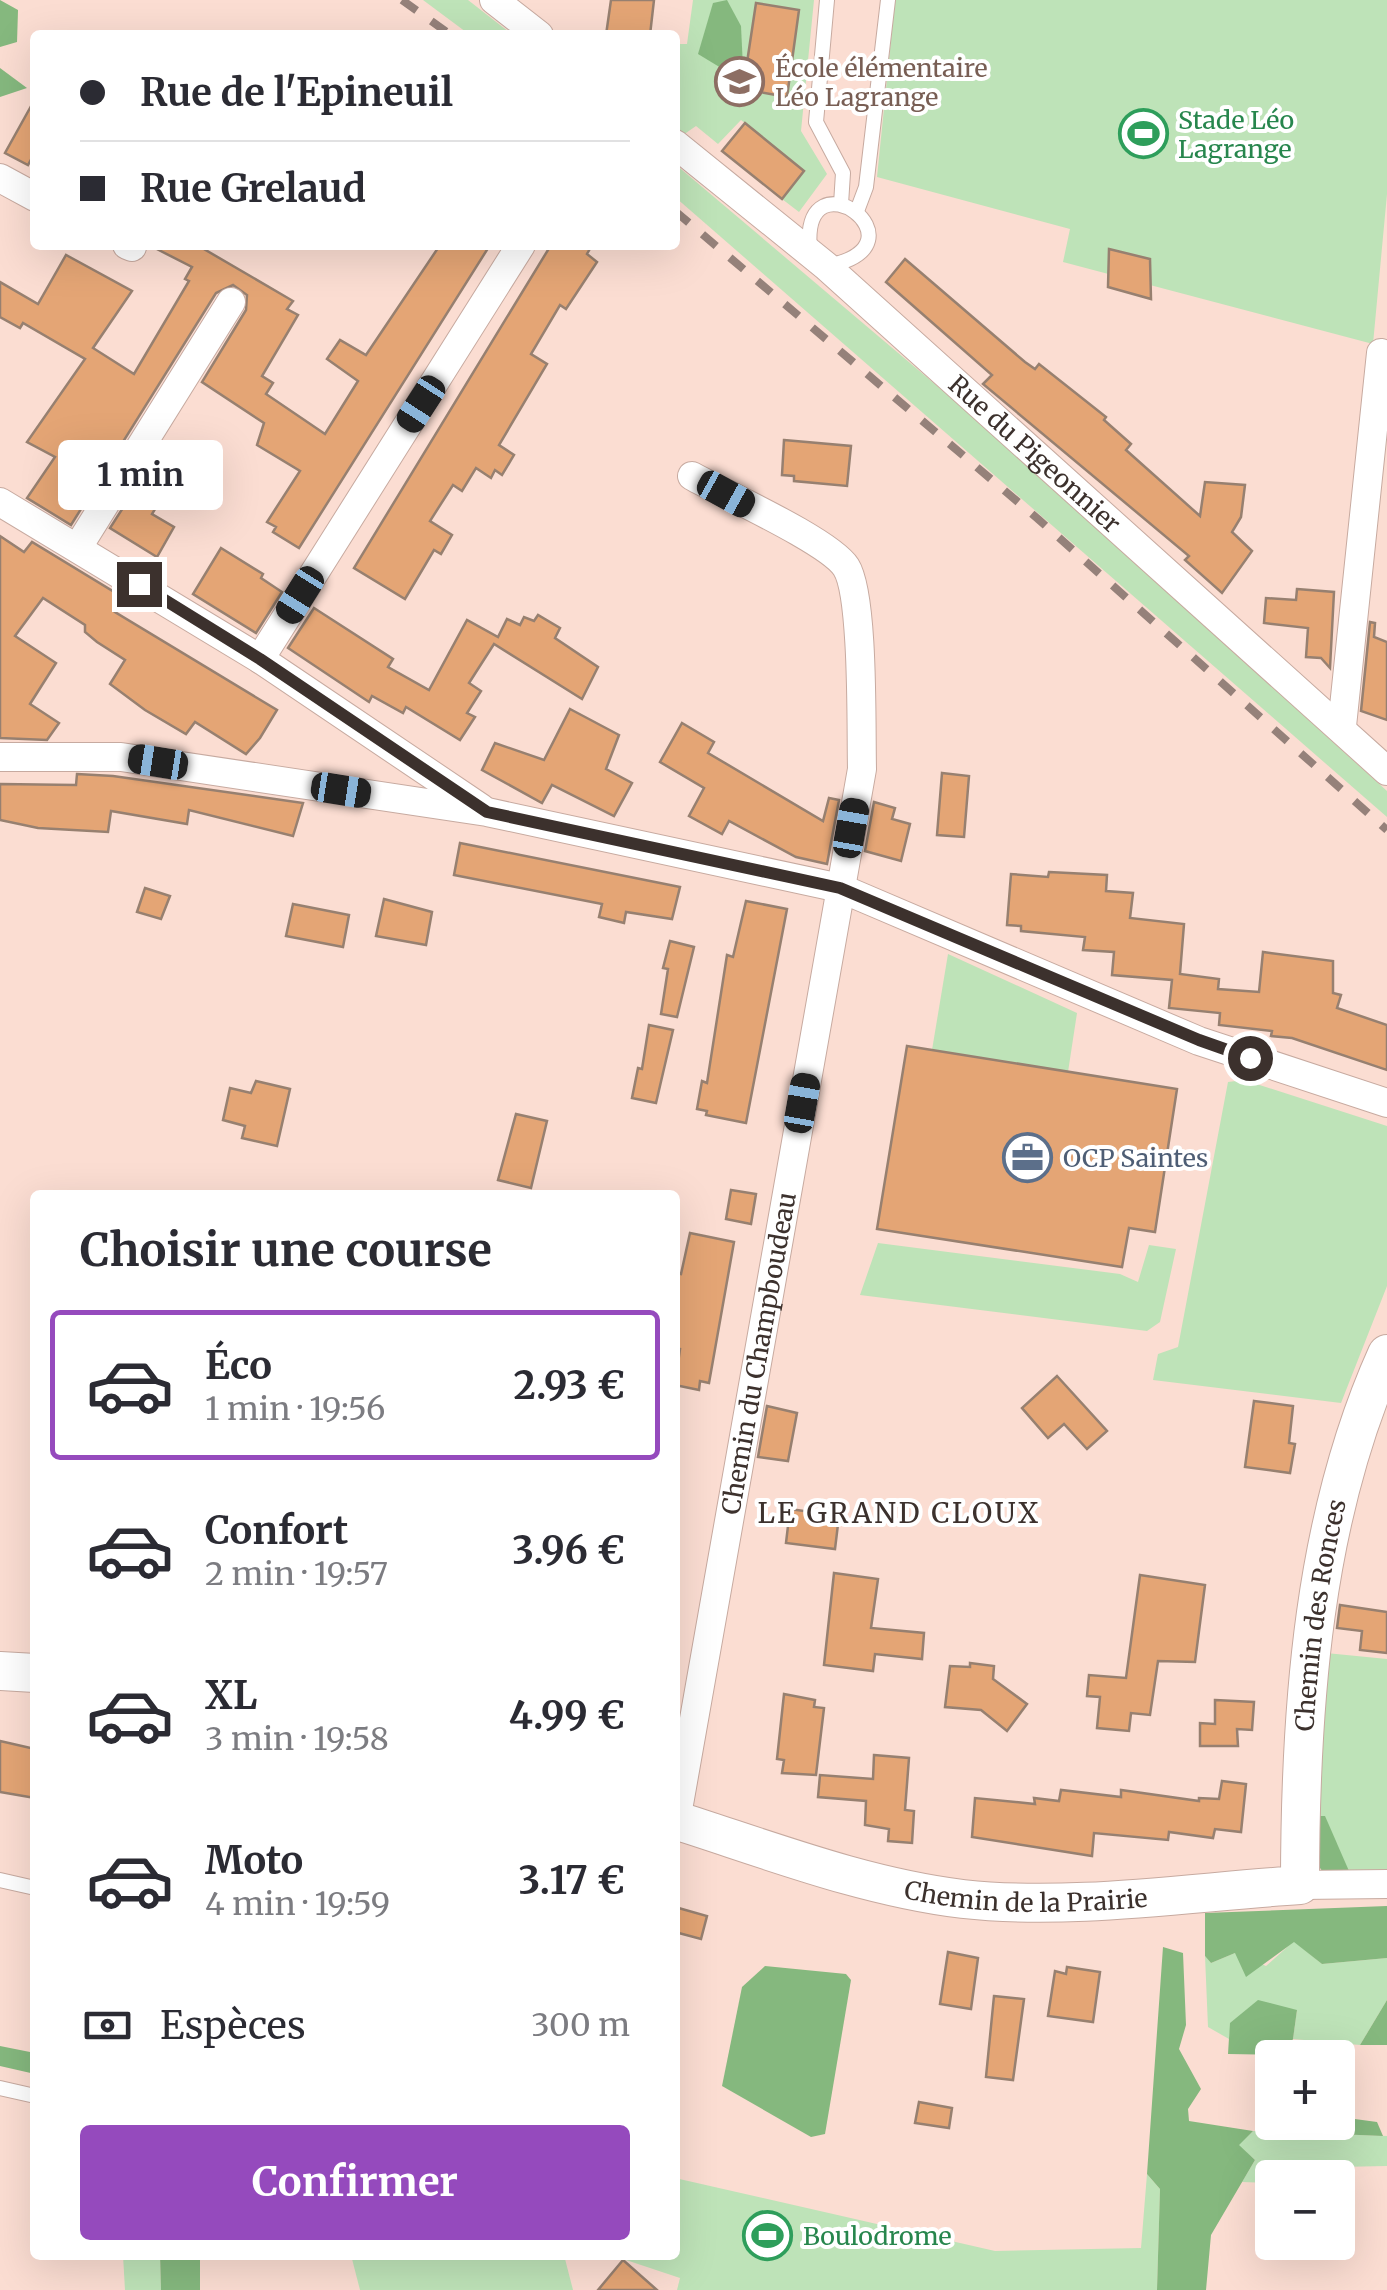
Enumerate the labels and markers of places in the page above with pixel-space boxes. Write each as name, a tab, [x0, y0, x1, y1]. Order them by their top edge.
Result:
place label: École élémentaire Léo Lagrange	[775, 52, 987, 113]
school or university icon: École élémentaire Léo Lagrange	[714, 56, 766, 108]
place label: Stade Léo Lagrange	[1178, 104, 1294, 165]
sports icon: Stade Léo Lagrange	[1117, 108, 1169, 160]
office icon: OCP Saintes	[1002, 1132, 1054, 1184]
place label: OCP Saintes	[1063, 1142, 1208, 1174]
sports icon: Boulodrome	[742, 2210, 794, 2262]
place label: Boulodrome	[803, 2220, 952, 2252]

